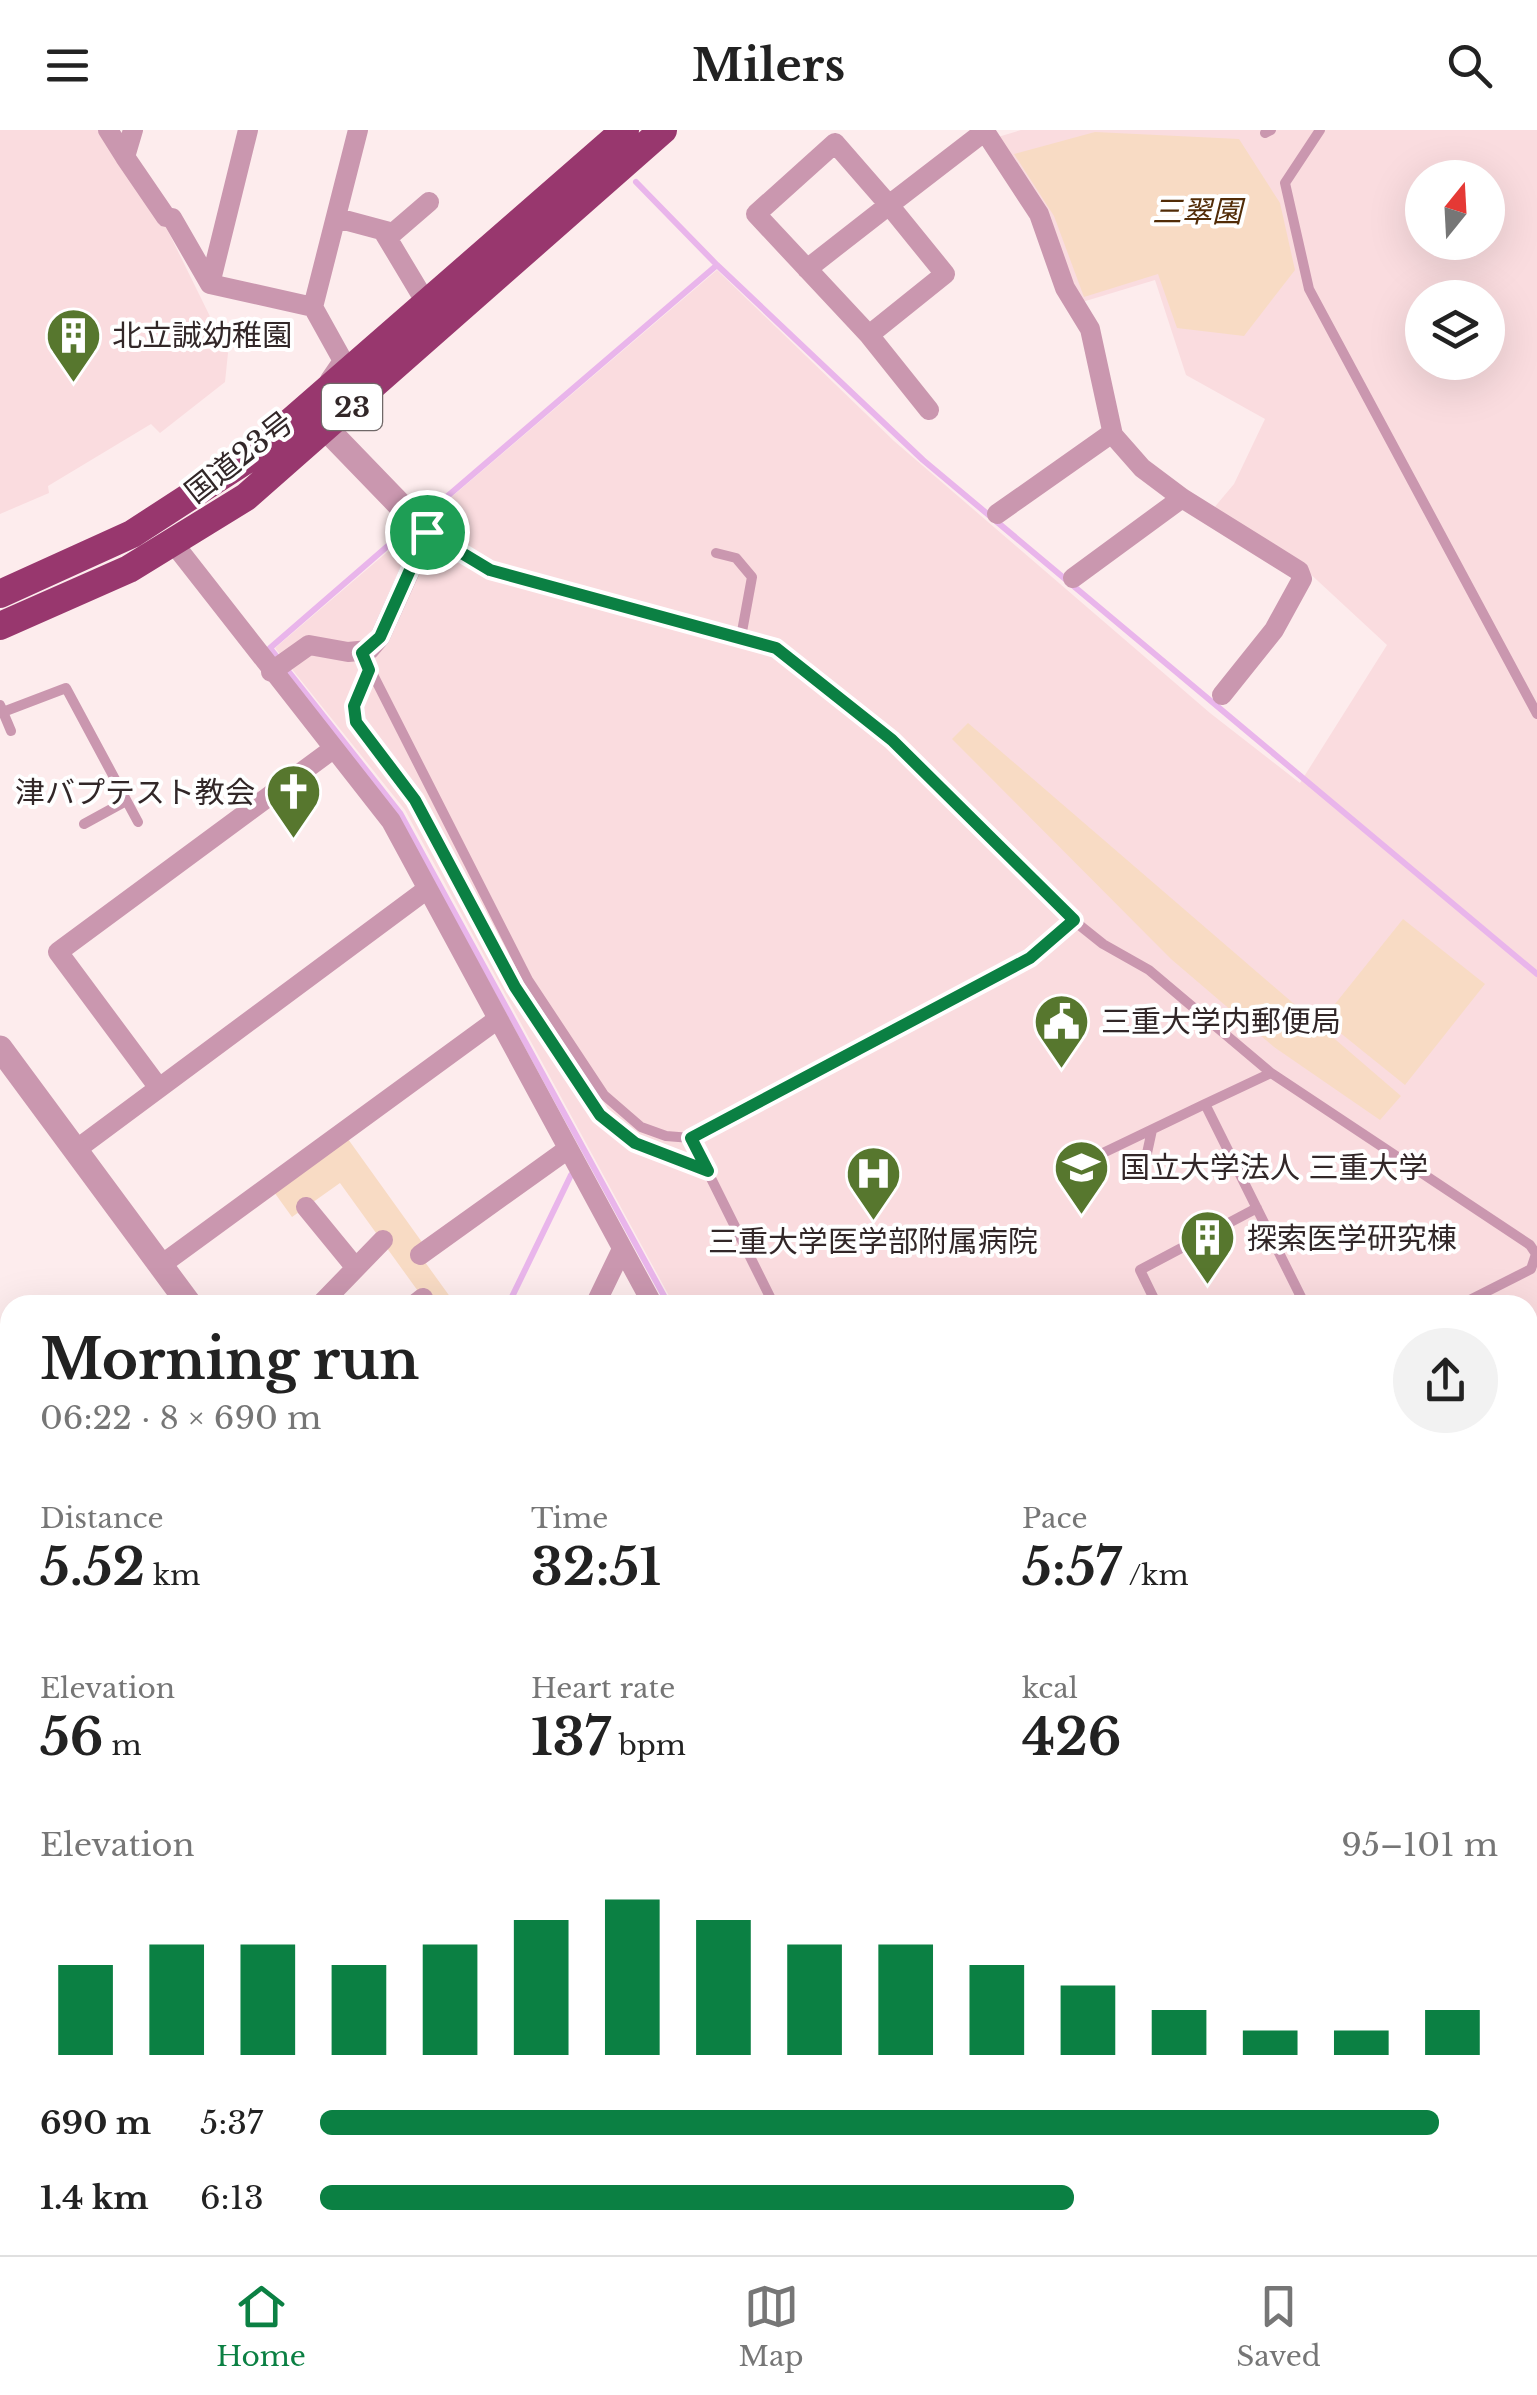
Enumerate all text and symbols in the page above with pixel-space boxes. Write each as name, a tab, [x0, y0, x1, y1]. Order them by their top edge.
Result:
text: Milers	[692, 37, 845, 93]
icon: menu	[40, 38, 95, 93]
icon: search	[1442, 38, 1497, 93]
north arrow	[1405, 160, 1505, 260]
map controls	[1405, 160, 1505, 380]
park label: 三翠園	[1152, 193, 1246, 230]
button: layers	[1405, 280, 1505, 380]
building icon: 北立誠幼稚園	[43, 305, 103, 384]
place label: 北立誠幼稚園	[112, 317, 292, 354]
road number: 23	[322, 384, 382, 430]
street label: 国道23号	[178, 403, 300, 511]
pin	[385, 490, 470, 575]
icon: arrive	[400, 505, 455, 560]
church icon: 津バプテスト教会	[264, 762, 324, 841]
place label: 津バプテスト教会	[15, 774, 255, 811]
public building icon: 三重大学内郵便局	[1032, 991, 1092, 1070]
place label: 三重大学内郵便局	[1101, 1003, 1341, 1040]
school or university icon: 国立大学法人 三重大学	[1051, 1137, 1111, 1216]
hospital icon: 三重大学医学部附属病院	[843, 1143, 903, 1222]
place label: 国立大学法人 三重大学	[1120, 1149, 1429, 1186]
building icon: 探索医学研究棟	[1178, 1208, 1238, 1287]
place label: 探索医学研究棟	[1247, 1220, 1457, 1257]
place label: 三重大学医学部附属病院	[708, 1223, 1038, 1260]
text: Morning run	[40, 1326, 419, 1394]
button: share	[1393, 1328, 1498, 1433]
text: 06:22 · 8 × 690 m	[40, 1398, 321, 1438]
text: Distance	[40, 1501, 163, 1536]
text: Time	[531, 1501, 608, 1536]
text: Pace	[1022, 1501, 1087, 1536]
text: 5.52	[40, 1536, 145, 1599]
text: 32:51	[531, 1536, 661, 1599]
text: 5:57	[1022, 1536, 1122, 1599]
text: km	[145, 1558, 200, 1593]
text: /km	[1122, 1558, 1189, 1593]
text: Elevation	[40, 1671, 175, 1706]
text: Heart rate	[531, 1671, 675, 1706]
text: kcal	[1022, 1671, 1078, 1706]
text: 56	[40, 1706, 103, 1769]
text: 137	[531, 1706, 610, 1769]
text: 426	[1022, 1706, 1121, 1769]
text: m	[103, 1728, 142, 1763]
text: bpm	[610, 1728, 686, 1763]
text: Elevation	[40, 1825, 194, 1865]
text: 95–101 m	[1341, 1825, 1498, 1865]
text: 690 m	[40, 2103, 151, 2143]
text: 5:37	[200, 2103, 263, 2143]
text: 1.4 km	[40, 2178, 149, 2218]
text: 6:13	[200, 2178, 264, 2218]
tab: Home	[216, 2279, 306, 2374]
tab: Map	[739, 2279, 804, 2374]
tab: Saved	[1236, 2279, 1321, 2374]

